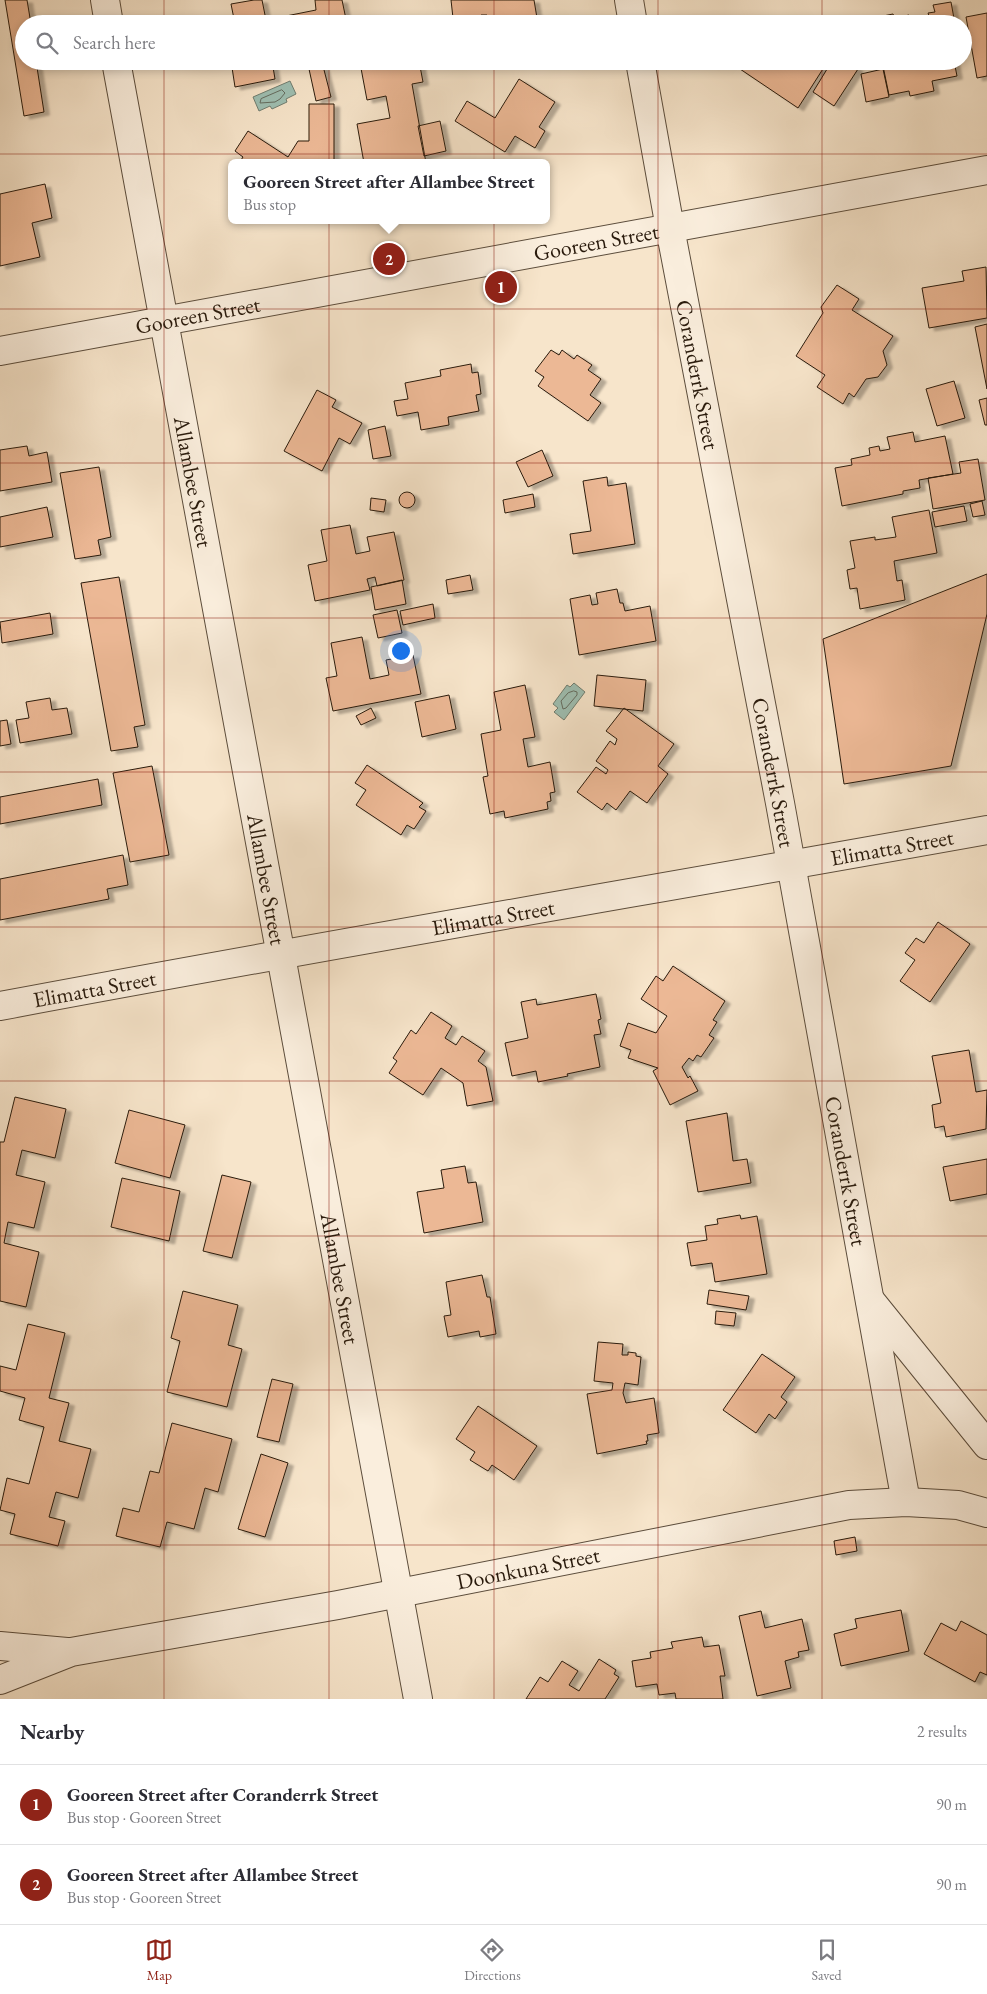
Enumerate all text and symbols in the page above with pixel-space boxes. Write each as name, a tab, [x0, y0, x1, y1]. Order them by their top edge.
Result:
search box	[15, 15, 972, 70]
icon: search	[33, 29, 61, 57]
text: Search here	[73, 30, 155, 55]
popup	[228, 159, 550, 224]
text: Gooreen Street after Allambee Street	[243, 169, 535, 194]
text: Bus stop	[243, 194, 296, 215]
street label: Gooreen Street	[531, 216, 661, 268]
pin: 2	[373, 240, 405, 278]
pin: 1	[485, 268, 517, 306]
street label: Gooreen Street	[133, 290, 263, 341]
street label: Coranderrk Street	[669, 297, 726, 452]
street label: Allambee Street	[167, 413, 219, 550]
your location	[388, 638, 414, 664]
street label: Coranderrk Street	[745, 695, 802, 850]
street label: Allambee Street	[240, 810, 293, 947]
street label: Elimatta Street	[828, 822, 956, 873]
street label: Elimatta Street	[429, 892, 557, 943]
street label: Elimatta Street	[31, 963, 158, 1015]
street label: Coranderrk Street	[818, 1094, 874, 1248]
street label: Allambee Street	[313, 1210, 366, 1347]
street label: Doonkuna Street	[454, 1540, 602, 1596]
text: Nearby	[20, 1718, 84, 1745]
text: 2 results	[917, 1721, 967, 1742]
text: Gooreen Street after Coranderrk Street	[67, 1782, 378, 1807]
text: 1	[32, 1794, 40, 1815]
text: 90 m	[936, 1794, 967, 1815]
text: Bus stop · Gooreen Street	[67, 1807, 221, 1828]
text: Gooreen Street after Allambee Street	[67, 1862, 358, 1887]
text: 2	[32, 1874, 40, 1895]
text: 90 m	[936, 1874, 967, 1895]
text: Bus stop · Gooreen Street	[67, 1887, 221, 1908]
tab: Map	[145, 1936, 173, 1984]
tab: Directions	[464, 1936, 521, 1984]
tab: Saved	[812, 1936, 842, 1984]

